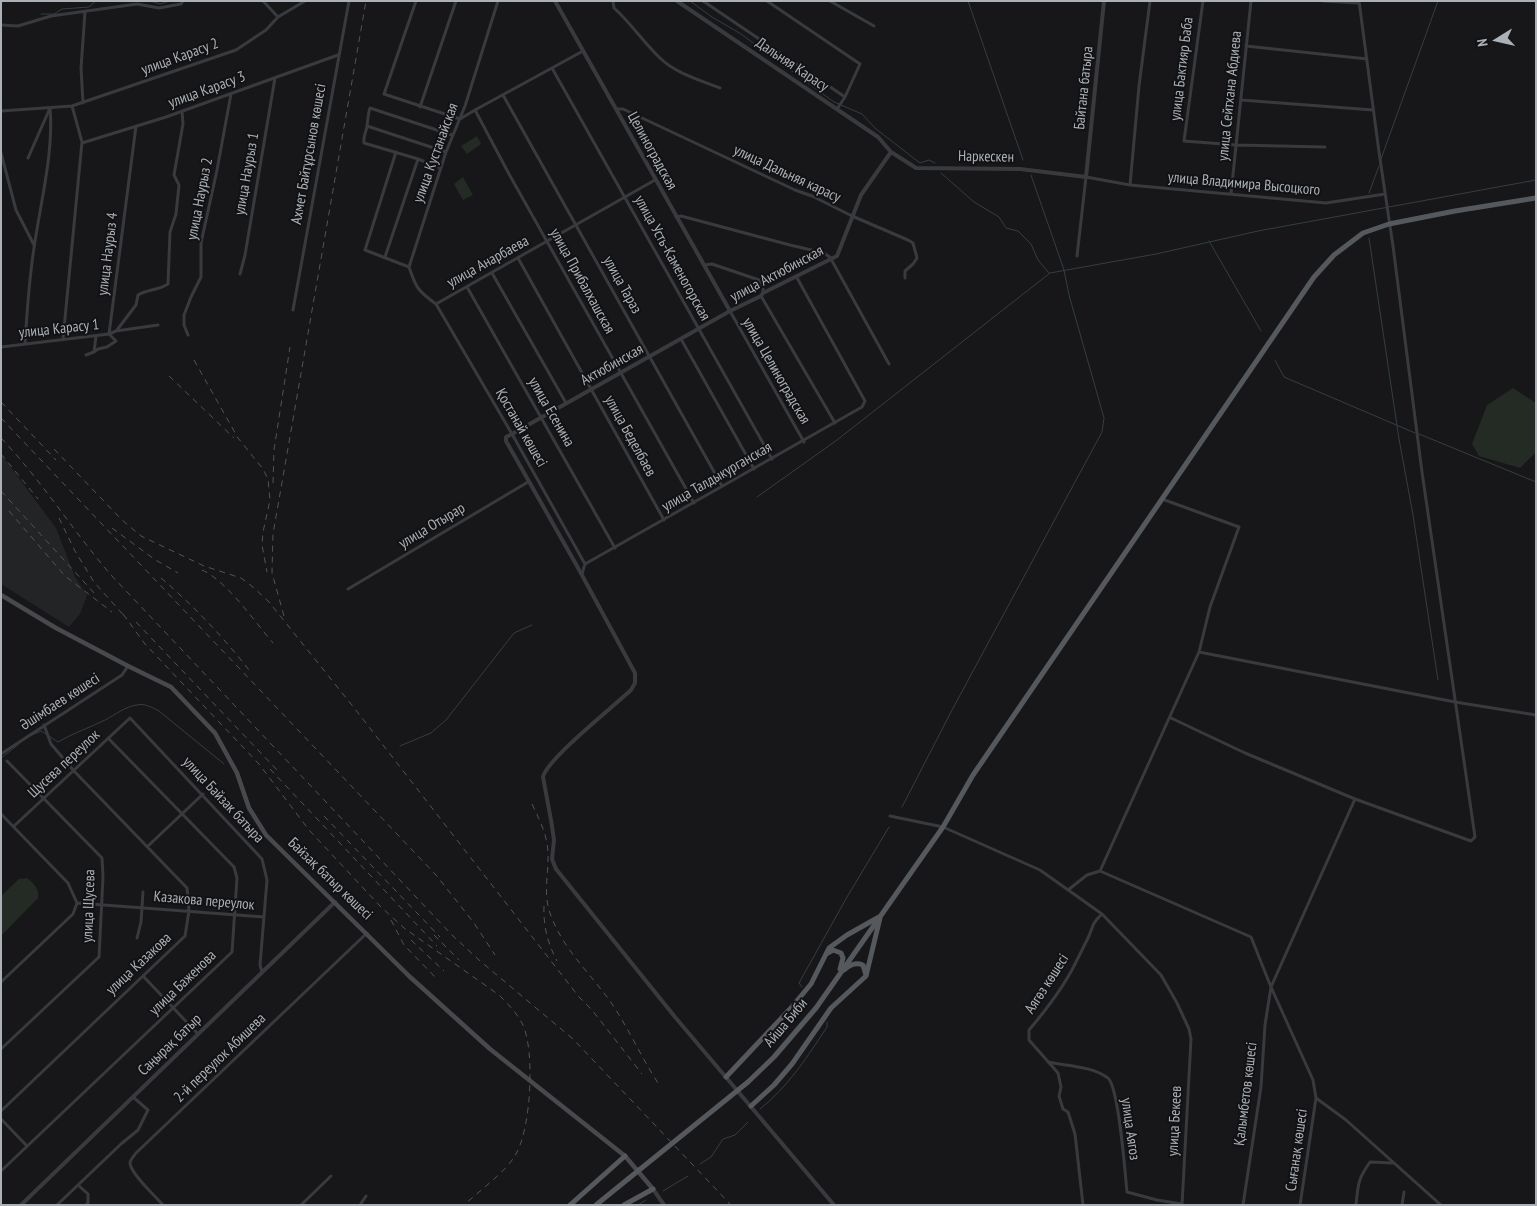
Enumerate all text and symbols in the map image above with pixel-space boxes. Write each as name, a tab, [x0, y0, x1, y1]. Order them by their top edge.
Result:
north arrow	[1472, 15, 1522, 65]
street label: улица Бактияр Баба	[1167, 16, 1197, 122]
street label: улица Сейтхана Абдиева	[1214, 30, 1246, 162]
street label: Дальняя Карасу	[752, 34, 832, 96]
street label: улица Карасу 2	[139, 35, 221, 79]
text: N	[1473, 37, 1492, 48]
street label: Байтана батыра	[1071, 45, 1097, 131]
street label: улица Карасу 3	[166, 68, 248, 112]
street label: Ахмет Байтұрсынов көшесі	[288, 82, 330, 226]
street label: улица Кустанайская	[410, 101, 462, 205]
street label: Целиноградская	[623, 109, 681, 193]
street label: улица Наурыз 1	[231, 131, 263, 217]
street label: улица Дальняя карасу	[731, 141, 843, 207]
street label: Наркескен	[958, 148, 1014, 166]
street label: улица Наурыз 2	[183, 156, 217, 242]
street label: улица Владимира Высоцкого	[1167, 168, 1321, 200]
street label: улица Усть-Каменогорская	[630, 192, 714, 324]
street label: улица Наурыз 4	[94, 212, 122, 296]
street label: улица Прибалхашская	[546, 225, 618, 337]
street label: улица Анарбаева	[444, 232, 532, 292]
street label: улица Актюбинская	[727, 242, 827, 306]
street label: улица Тараз	[599, 253, 645, 317]
street label: улица Целиноградская	[738, 314, 814, 428]
street label: улица Карасу 1	[18, 316, 100, 342]
street label: Актюбинская	[577, 340, 647, 390]
street label: улица Есенина	[524, 374, 578, 450]
street label: Қостанай көшесі	[491, 386, 551, 470]
street label: улица Беделбаев	[600, 392, 660, 480]
street label: улица Талдыкурганская	[659, 438, 775, 516]
street label: улица Отырар	[396, 499, 468, 553]
street label: Әшімбаев көшесі	[17, 670, 103, 734]
street label: Щусева переулок	[24, 726, 104, 802]
street label: улица Байзак батыра	[178, 753, 268, 847]
street label: Байзақ батыр көшесі	[284, 834, 376, 924]
street label: улица Щусева	[79, 869, 99, 943]
street label: Казакова переулок	[153, 888, 255, 914]
street label: улица Казакова	[103, 929, 175, 999]
street label: улица Баженова	[146, 947, 220, 1019]
street label: Аягөз көшесі	[1021, 951, 1073, 1017]
street label: Айша Биби	[760, 995, 812, 1051]
street label: Саңырақ батыр	[134, 1010, 206, 1080]
street label: 2-й переулок Абишева	[170, 1010, 270, 1106]
street label: Қалымбетов көшесі	[1231, 1041, 1261, 1147]
street label: улица Бекеев	[1164, 1085, 1186, 1157]
street label: улица Аягоз	[1117, 1097, 1143, 1161]
street label: Сығанақ көшесі	[1282, 1108, 1312, 1192]

